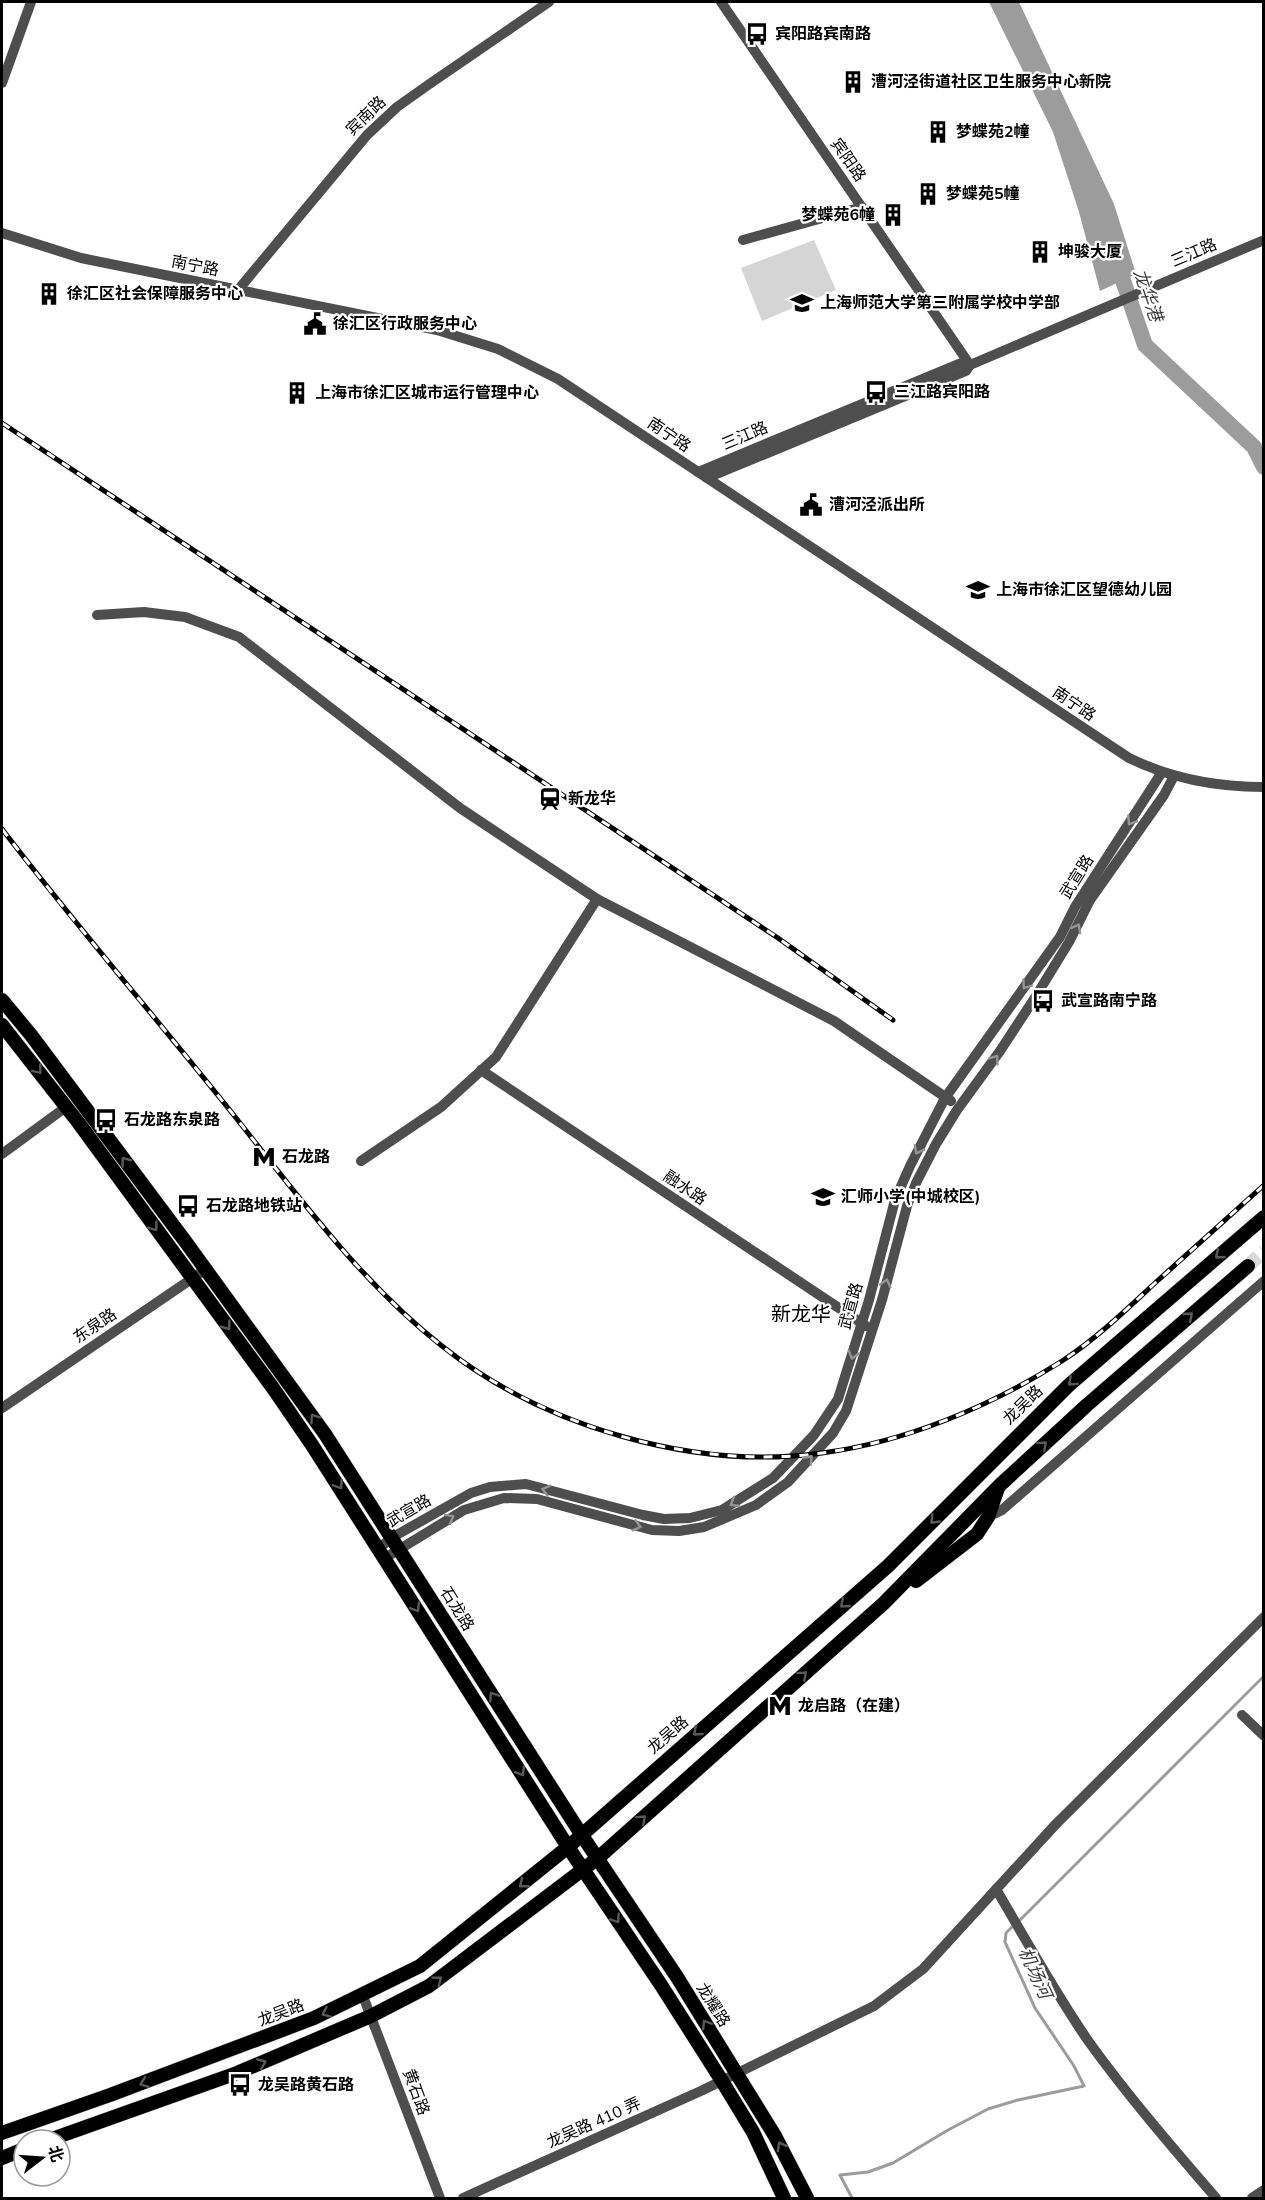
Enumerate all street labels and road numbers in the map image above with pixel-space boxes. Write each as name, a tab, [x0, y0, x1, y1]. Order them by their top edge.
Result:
street label: 宾南路	[341, 91, 391, 141]
street label: 宾阳路	[825, 134, 871, 186]
street label: 三江路	[1168, 233, 1220, 273]
street label: 南宁路	[169, 251, 221, 281]
street label: 南宁路	[643, 412, 695, 458]
street label: 三江路	[719, 416, 771, 456]
street label: 南宁路	[1048, 681, 1100, 727]
street label: 武宣路	[1055, 851, 1099, 903]
street label: 融水路	[659, 1165, 711, 1211]
street label: 武宣路	[834, 1280, 868, 1332]
street label: 东泉路	[69, 1303, 121, 1349]
street label: 龙吴路	[998, 1380, 1048, 1430]
street label: 武宣路	[383, 1489, 435, 1533]
street label: 石龙路	[435, 1583, 479, 1635]
street label: 龙吴路	[643, 1711, 693, 1759]
street label: 龙耀路	[691, 1979, 735, 2031]
street label: 龙吴路	[255, 1994, 307, 2032]
street label: 黄石路	[397, 2066, 435, 2118]
street label: 龙吴路 410 弄	[543, 2092, 645, 2154]

